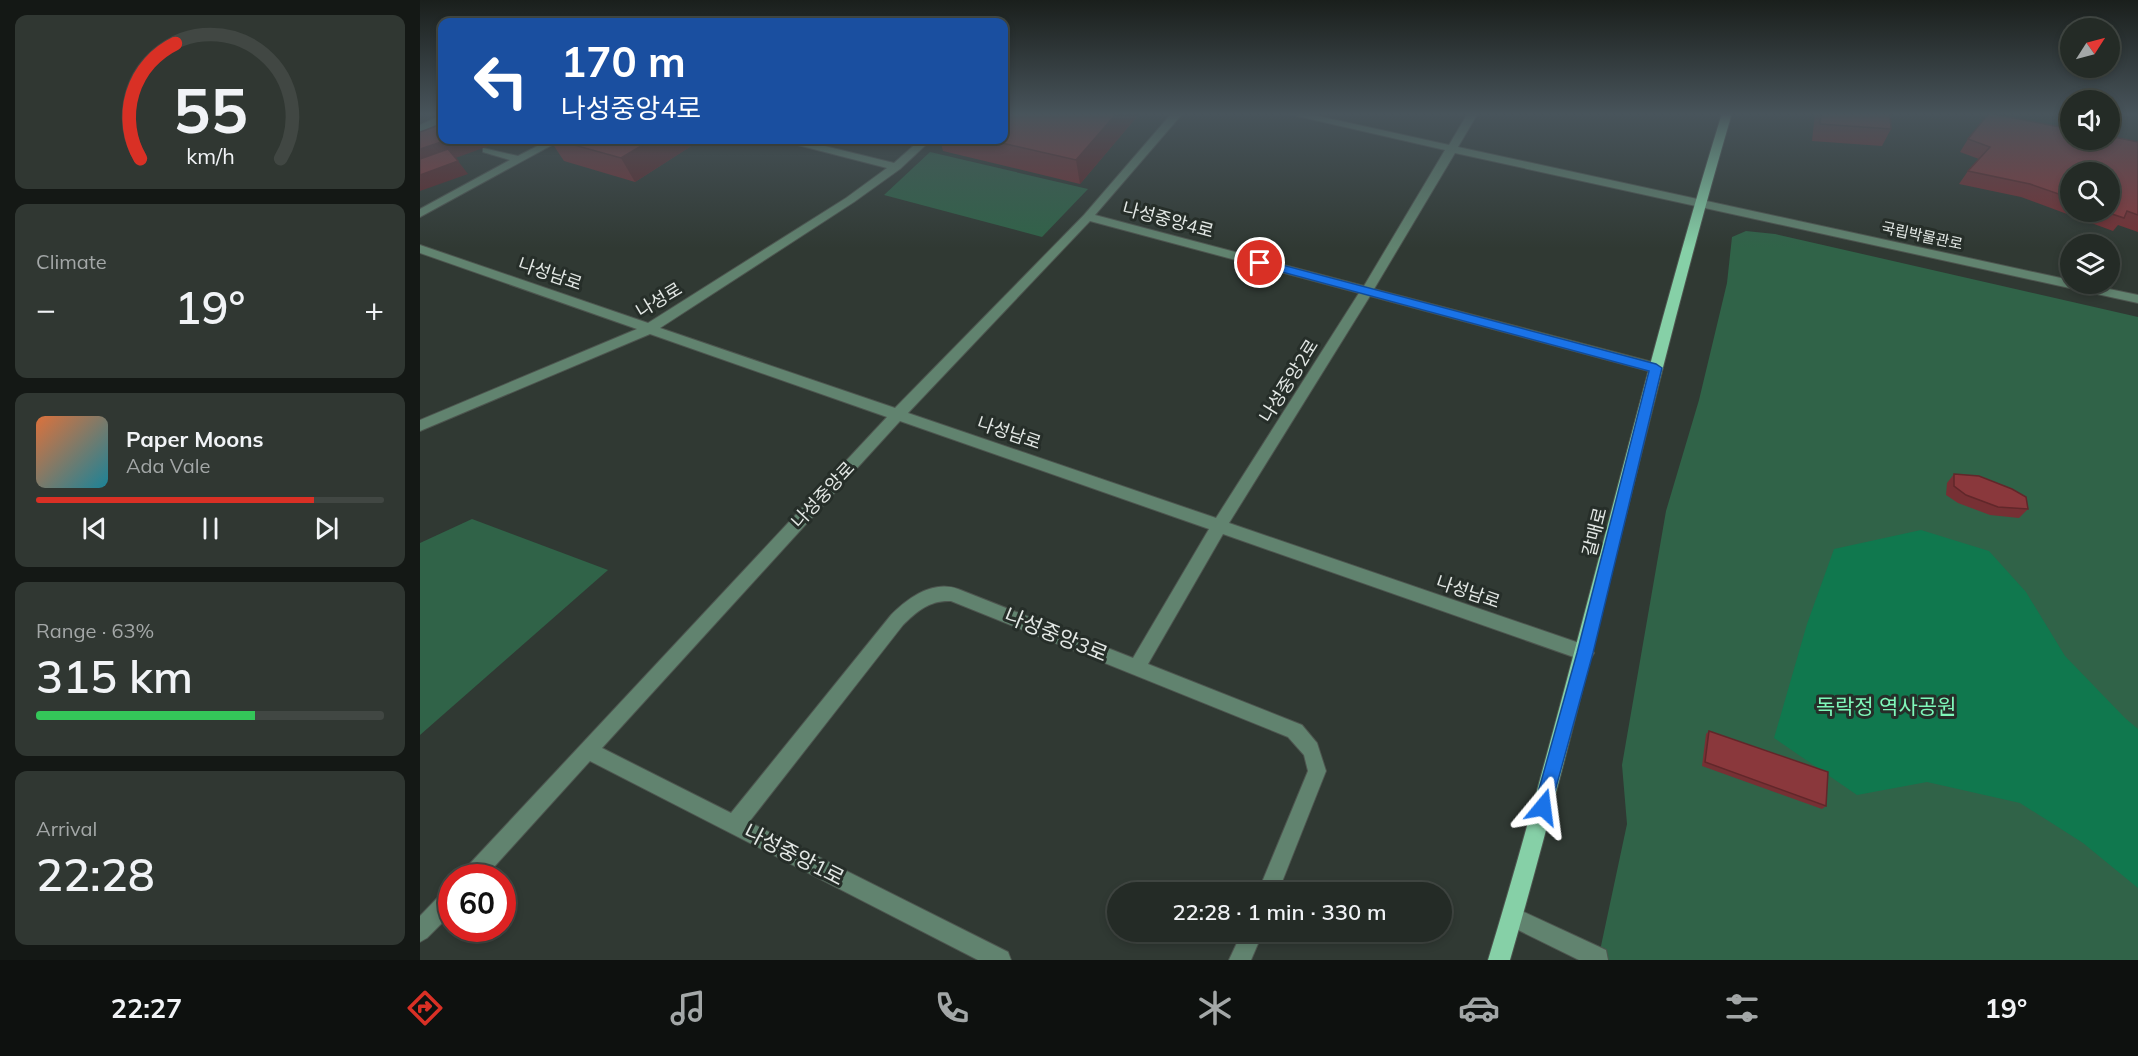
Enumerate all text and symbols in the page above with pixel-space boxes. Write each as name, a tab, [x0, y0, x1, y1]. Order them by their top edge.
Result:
north arrow	[2060, 18, 2120, 78]
map controls	[2060, 18, 2120, 294]
text: 170 m	[561, 35, 686, 88]
icon: left	[462, 42, 540, 120]
text: 55	[173, 70, 247, 149]
button: sound	[2060, 90, 2120, 150]
text: 나성중앙4로	[561, 91, 701, 125]
text: km/h	[186, 142, 234, 169]
button: search	[2060, 162, 2120, 222]
street label: 나성중앙4로	[1120, 196, 1216, 243]
street label: 국립박물관로	[1880, 218, 1965, 253]
button: layers	[2060, 234, 2120, 294]
pin	[1234, 237, 1285, 288]
icon: arrive	[1243, 246, 1276, 279]
text: Climate	[36, 249, 107, 274]
street label: 나성남로	[515, 252, 585, 295]
street label: 나성로	[632, 277, 686, 322]
text: 19°	[175, 279, 245, 335]
text: −	[36, 288, 56, 329]
text: +	[364, 288, 384, 329]
street label: 나성중앙2로	[1254, 335, 1323, 427]
street label: 나성남로	[974, 411, 1044, 454]
text: Paper Moons	[126, 425, 264, 453]
text: Ada Vale	[126, 453, 210, 478]
street label: 나성중앙로	[786, 457, 859, 533]
street label: 갈매로	[1577, 505, 1612, 559]
icon: previous	[78, 512, 111, 545]
icon: pause	[194, 512, 227, 545]
icon: next	[310, 512, 343, 545]
street label: 나성남로	[1433, 570, 1503, 613]
street label: 나성중앙3로	[1001, 602, 1112, 667]
text: Range · 63%	[36, 618, 154, 643]
text: 315 km	[36, 648, 193, 704]
park label: 독락정 역사공원	[1816, 693, 1956, 719]
position arrow	[1511, 775, 1575, 839]
text: Arrival	[36, 816, 97, 841]
street label: 나성중앙1로	[740, 818, 849, 890]
text: 22:28	[36, 846, 155, 902]
speed limit sign: 60	[438, 864, 516, 942]
text: 22:28 · 1 min · 330 m	[1172, 898, 1387, 926]
icon: directions	[404, 987, 446, 1029]
icon: music	[667, 987, 709, 1029]
icon: phone	[931, 987, 973, 1029]
icon: climate	[1194, 987, 1236, 1029]
icon: car	[1458, 987, 1500, 1029]
icon: filters	[1721, 987, 1763, 1029]
text: 22:27	[111, 991, 182, 1025]
text: 19°	[1985, 991, 2027, 1025]

